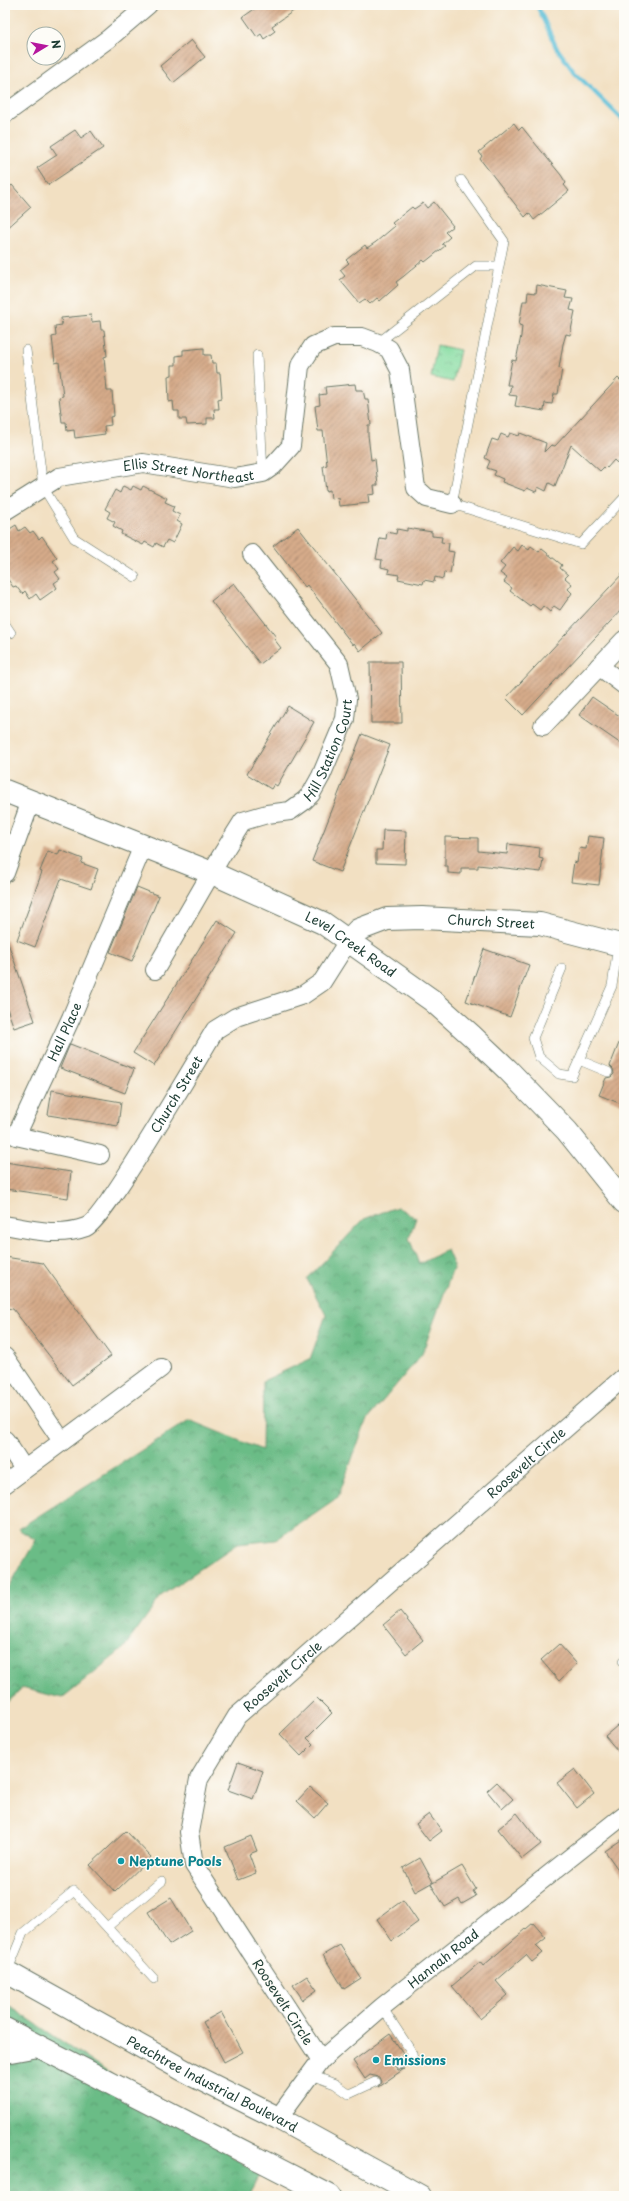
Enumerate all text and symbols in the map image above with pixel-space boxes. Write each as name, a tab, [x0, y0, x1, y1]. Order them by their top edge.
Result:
north arrow	[26, 26, 66, 66]
text: N	[47, 38, 66, 50]
street label: Ellis Street Northeast	[121, 453, 255, 487]
street label: Hill Station Court	[299, 698, 356, 805]
street label: Level Creek Road	[302, 906, 400, 981]
street label: Church Street	[447, 909, 535, 933]
street label: Hall Place	[42, 999, 86, 1064]
street label: Church Street	[145, 1052, 207, 1137]
street label: Roosevelt Circle	[482, 1422, 569, 1502]
street label: Roosevelt Circle	[238, 1636, 326, 1716]
place label: Neptune Pools	[129, 1851, 222, 1870]
marker: Neptune Pools	[116, 1856, 126, 1866]
street label: Hannah Road	[403, 1924, 482, 1992]
street label: Roosevelt Circle	[248, 1955, 318, 2049]
street label: Peachtree Industrial Boulevard	[124, 2031, 301, 2136]
place label: Emissions	[384, 2050, 446, 2069]
marker: Emissions	[371, 2055, 381, 2065]

